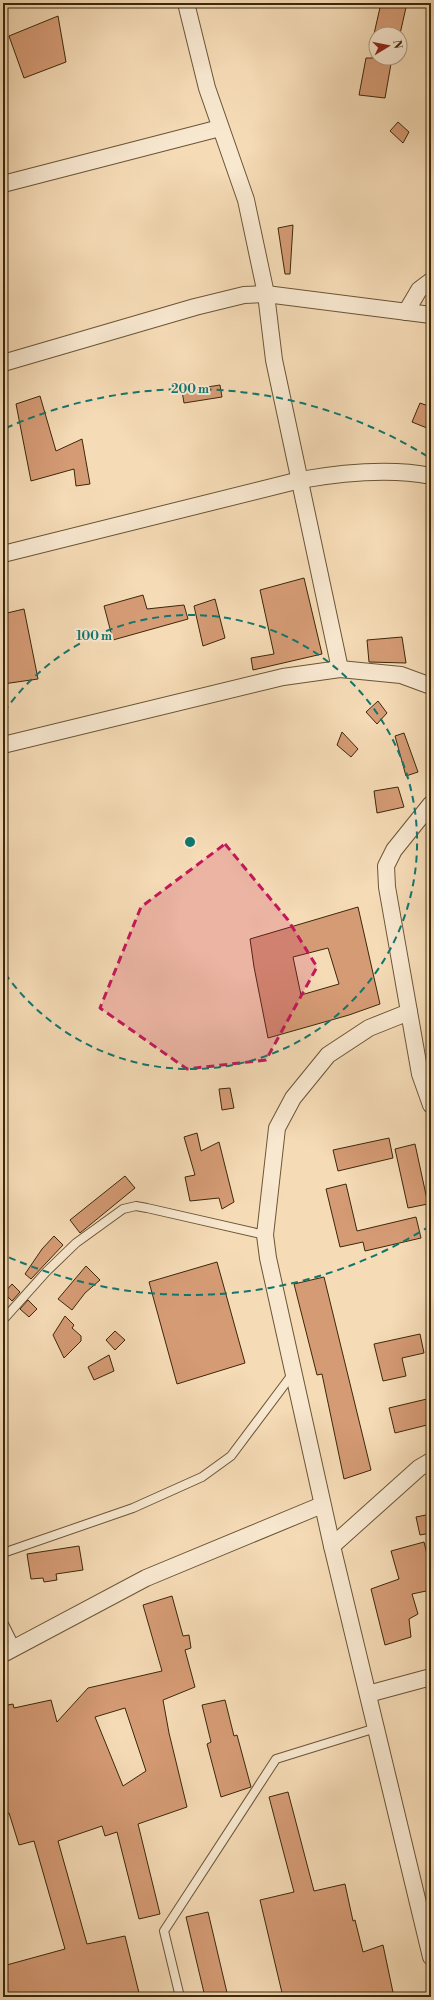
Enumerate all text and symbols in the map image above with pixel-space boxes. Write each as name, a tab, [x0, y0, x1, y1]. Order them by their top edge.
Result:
north arrow	[368, 26, 408, 66]
text: N	[389, 39, 405, 50]
text: 200 m	[171, 382, 209, 397]
text: 100 m	[76, 629, 112, 644]
centre of rings	[183, 835, 197, 849]

